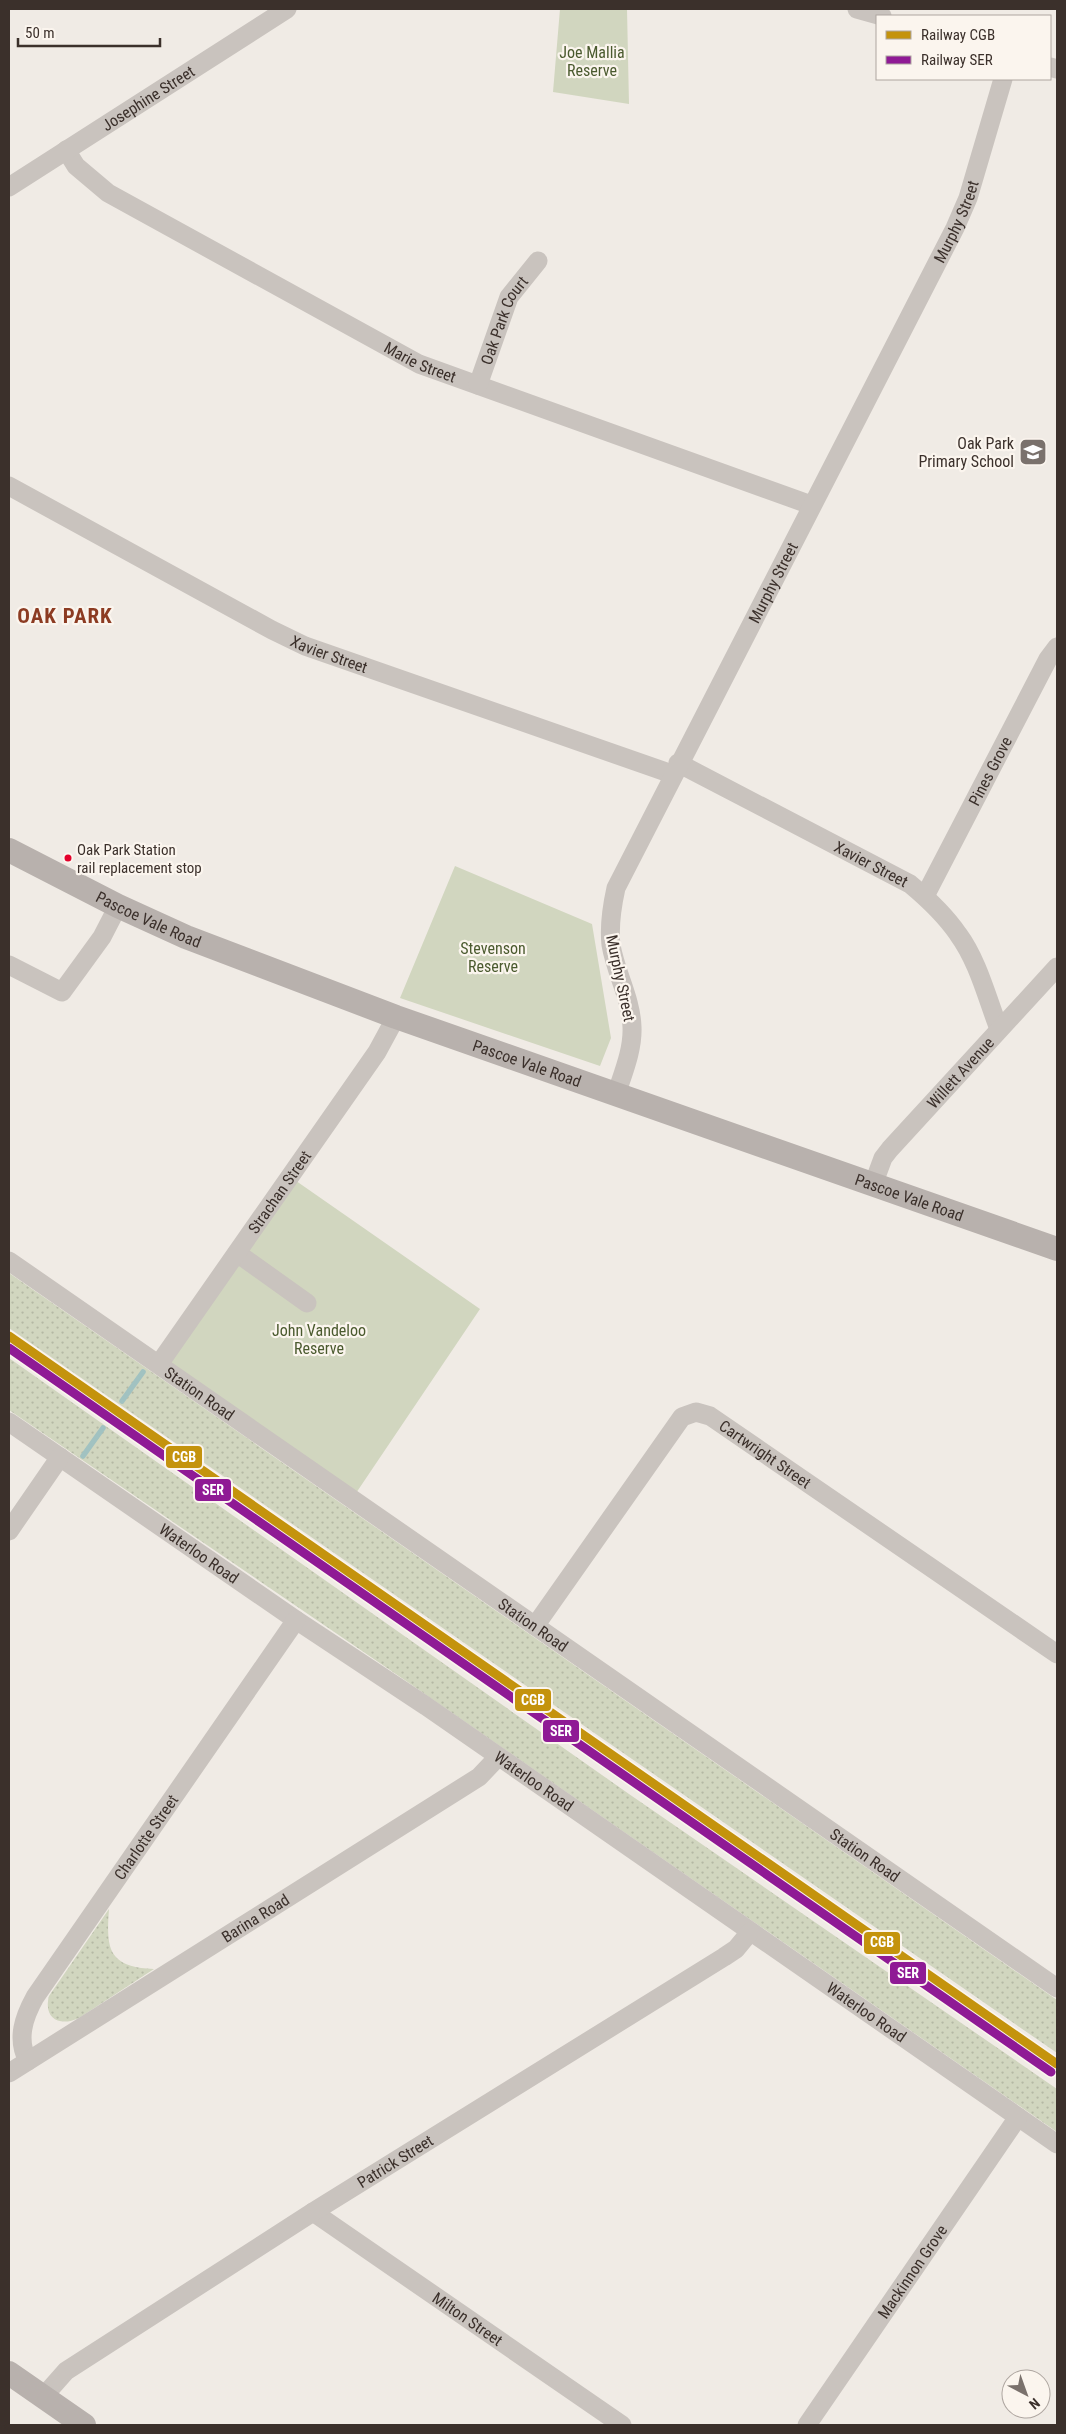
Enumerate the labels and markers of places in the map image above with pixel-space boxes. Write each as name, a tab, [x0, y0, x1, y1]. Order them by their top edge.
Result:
place label: Oak Park Primary School	[918, 434, 1015, 471]
school or university icon: Oak Park Primary School	[1018, 437, 1048, 467]
place label: Oak Park Station rail replacement stop	[77, 841, 202, 877]
marker: Oak Park Station rail replacement stop	[63, 853, 73, 863]

